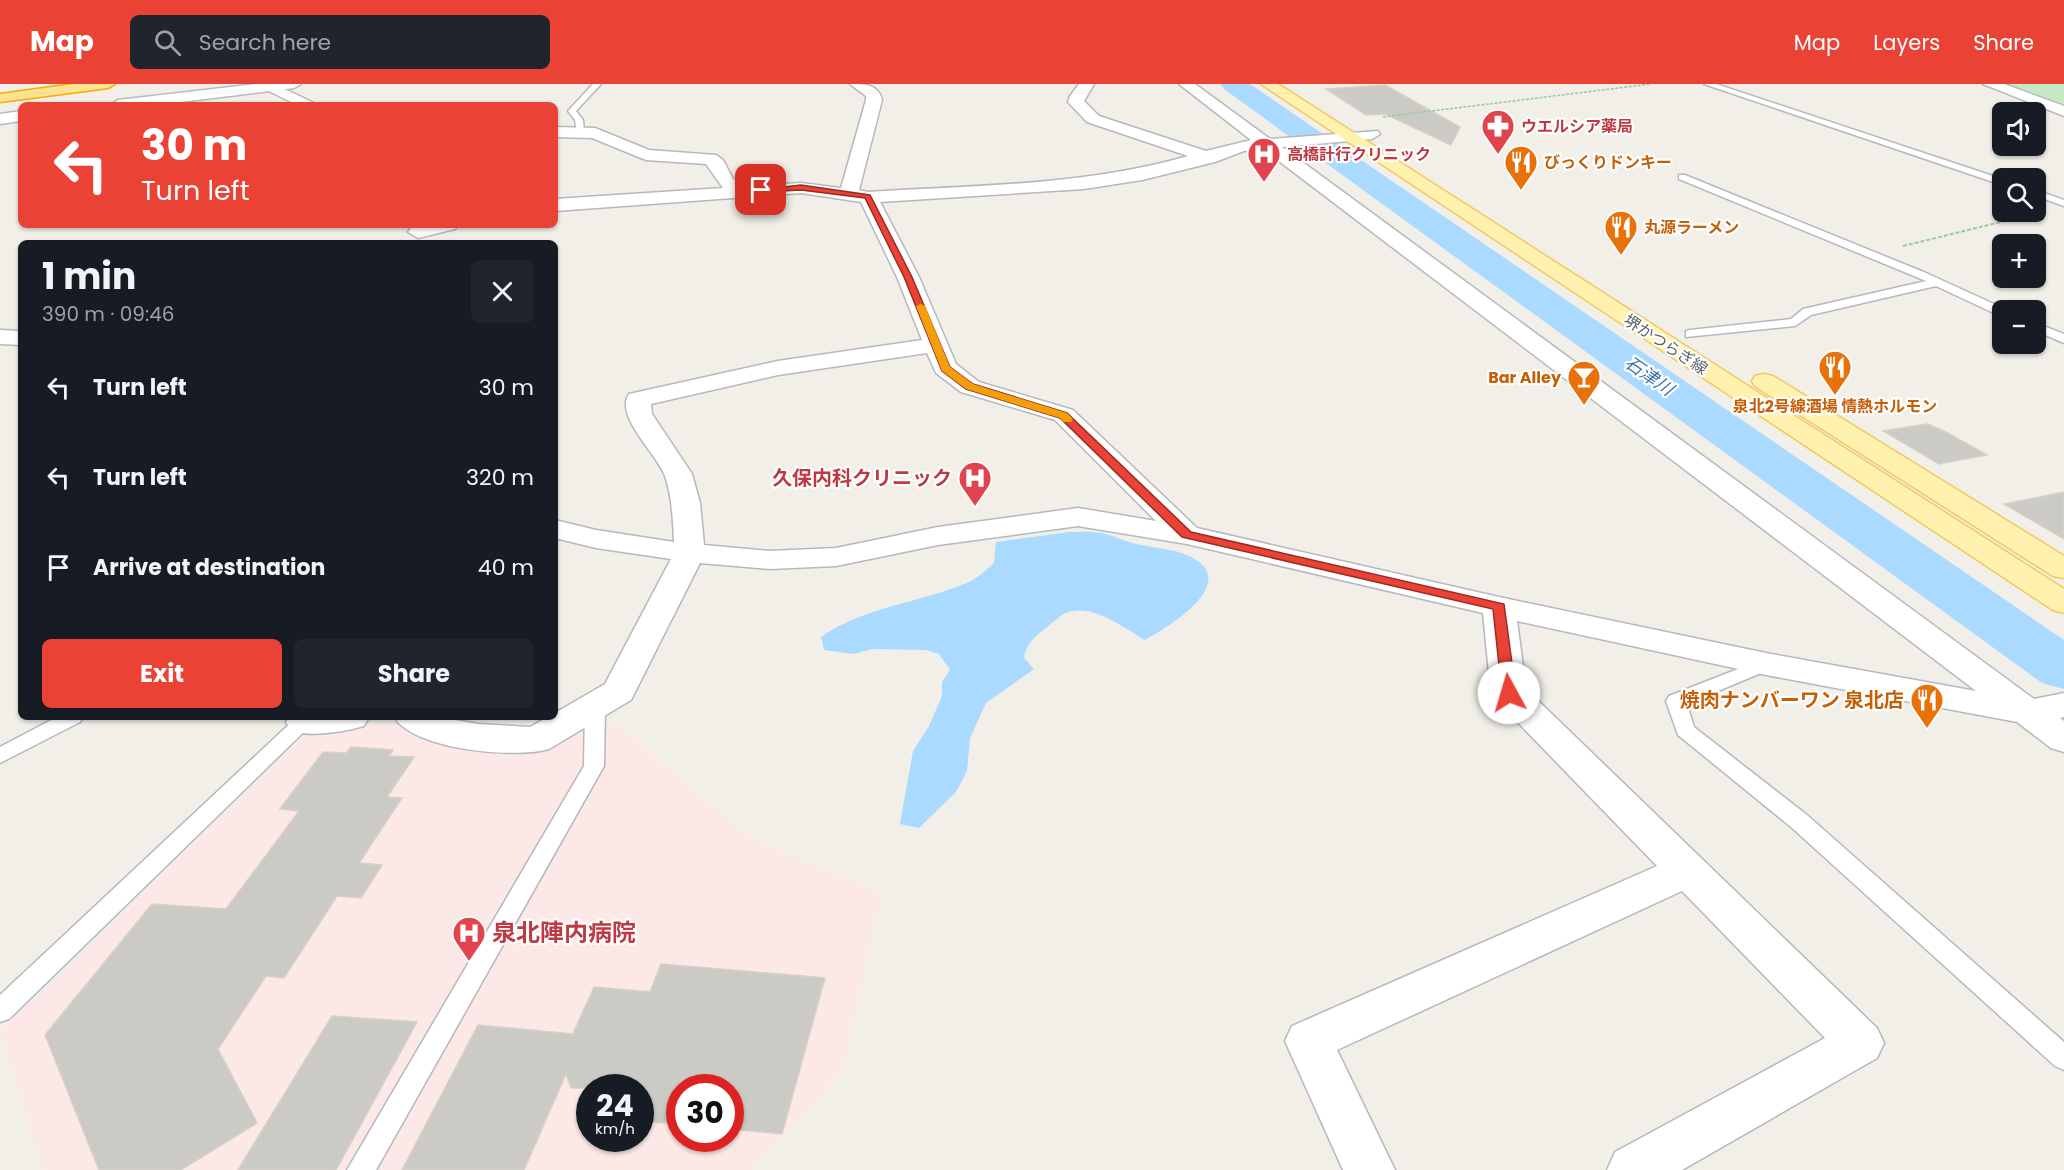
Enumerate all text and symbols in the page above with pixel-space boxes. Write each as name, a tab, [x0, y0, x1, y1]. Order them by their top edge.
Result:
search box	[130, 15, 550, 69]
text: Map	[30, 22, 94, 61]
icon: search	[151, 26, 184, 59]
text: Search here	[199, 27, 331, 58]
text: Map	[1794, 28, 1840, 57]
text: Layers	[1873, 28, 1940, 57]
text: Share	[1973, 28, 2034, 57]
map controls	[1992, 102, 2046, 354]
button: sound	[1992, 102, 2046, 156]
pharmacy icon: ウエルシア薬局	[1480, 108, 1516, 155]
place label: ウエルシア薬局	[1521, 115, 1633, 138]
text: 30 m	[141, 116, 247, 175]
icon: left	[42, 126, 120, 204]
hospital icon: 高橋計行クリニック	[1246, 136, 1282, 183]
place label: 高橋計行クリニック	[1287, 143, 1431, 166]
restaurant icon: びっくりドンキー	[1503, 144, 1539, 191]
place label: びっくりドンキー	[1544, 151, 1672, 174]
pin	[735, 164, 786, 215]
button: search	[1992, 168, 2046, 222]
text: Turn left	[141, 172, 250, 209]
icon: arrive	[744, 173, 777, 206]
restaurant icon: 丸源ラーメン	[1603, 209, 1639, 256]
place label: 丸源ラーメン	[1644, 216, 1739, 239]
button: +	[1992, 234, 2046, 288]
text: 1 min	[42, 251, 136, 302]
button: close	[471, 260, 534, 323]
text: 390 m · 09:46	[42, 300, 175, 328]
button: −	[1992, 300, 2046, 354]
street label: 堺かつらぎ線	[1619, 309, 1712, 380]
restaurant icon: 泉北2号線酒場 情熱ホルモン	[1817, 349, 1853, 396]
water label: 石津川	[1620, 350, 1680, 402]
bar icon: Bar Alley	[1566, 359, 1602, 406]
place label: Bar Alley	[1488, 366, 1562, 389]
icon: left	[42, 371, 75, 404]
text: Turn left	[93, 372, 187, 403]
text: 30 m	[479, 372, 534, 403]
place label: 泉北2号線酒場 情熱ホルモン	[1733, 395, 1937, 418]
hospital icon: 久保内科クリニック	[957, 460, 993, 507]
icon: left	[42, 461, 75, 494]
text: Turn left	[93, 462, 187, 493]
text: 320 m	[466, 462, 534, 493]
place label: 久保内科クリニック	[772, 464, 952, 492]
icon: arrive	[42, 551, 75, 584]
text: Arrive at destination	[93, 552, 325, 583]
text: 40 m	[478, 552, 534, 583]
button: Exit	[42, 639, 282, 708]
button: Share	[294, 639, 534, 708]
position arrow	[1477, 661, 1541, 725]
restaurant icon: 焼肉ナンバーワン 泉北店	[1909, 682, 1945, 729]
place label: 焼肉ナンバーワン 泉北店	[1680, 686, 1904, 714]
hospital icon: 泉北陣内病院	[451, 915, 487, 962]
place label: 泉北陣内病院	[492, 916, 636, 949]
speed limit sign: 30	[666, 1074, 744, 1152]
text: 24	[596, 1084, 634, 1127]
text: km/h	[595, 1118, 635, 1139]

